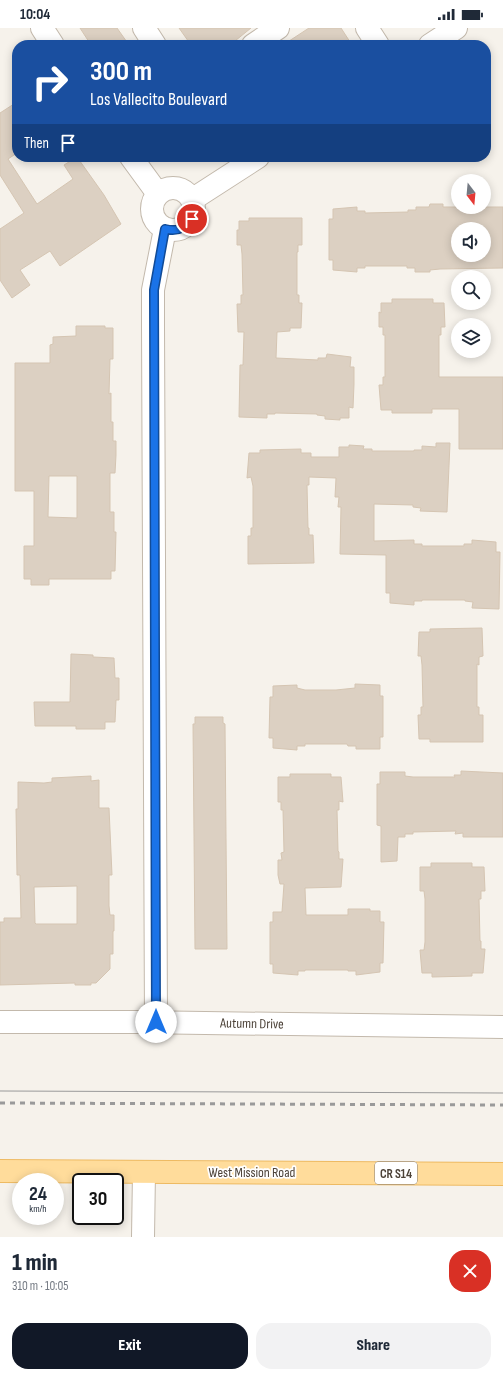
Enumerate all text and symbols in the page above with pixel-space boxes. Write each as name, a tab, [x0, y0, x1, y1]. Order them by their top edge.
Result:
text: 10:04	[20, 5, 50, 24]
text: 300 m	[90, 55, 152, 88]
icon: right	[24, 56, 76, 108]
text: Los Vallecito Boulevard	[90, 89, 227, 110]
icon: arrive	[57, 132, 79, 154]
text: Then	[24, 134, 49, 153]
north arrow	[451, 174, 491, 214]
map controls	[451, 174, 491, 358]
pin	[175, 202, 209, 236]
icon: arrive	[181, 208, 203, 230]
button: sound	[451, 222, 491, 262]
button: search	[451, 270, 491, 310]
button: layers	[451, 318, 491, 358]
position arrow	[135, 1001, 177, 1043]
street label: Autumn Drive	[219, 1014, 284, 1033]
road number: CR S14	[375, 1162, 417, 1184]
street label: West Mission Road	[209, 1164, 296, 1181]
speed limit sign: 30	[72, 1173, 124, 1225]
text: 24	[29, 1182, 47, 1206]
text: km/h	[29, 1203, 47, 1215]
text: 1 min	[12, 1248, 58, 1277]
button: close	[449, 1250, 491, 1292]
text: 310 m · 10:05	[12, 1278, 69, 1294]
button: Exit	[12, 1323, 248, 1369]
button: Share	[256, 1323, 491, 1369]

